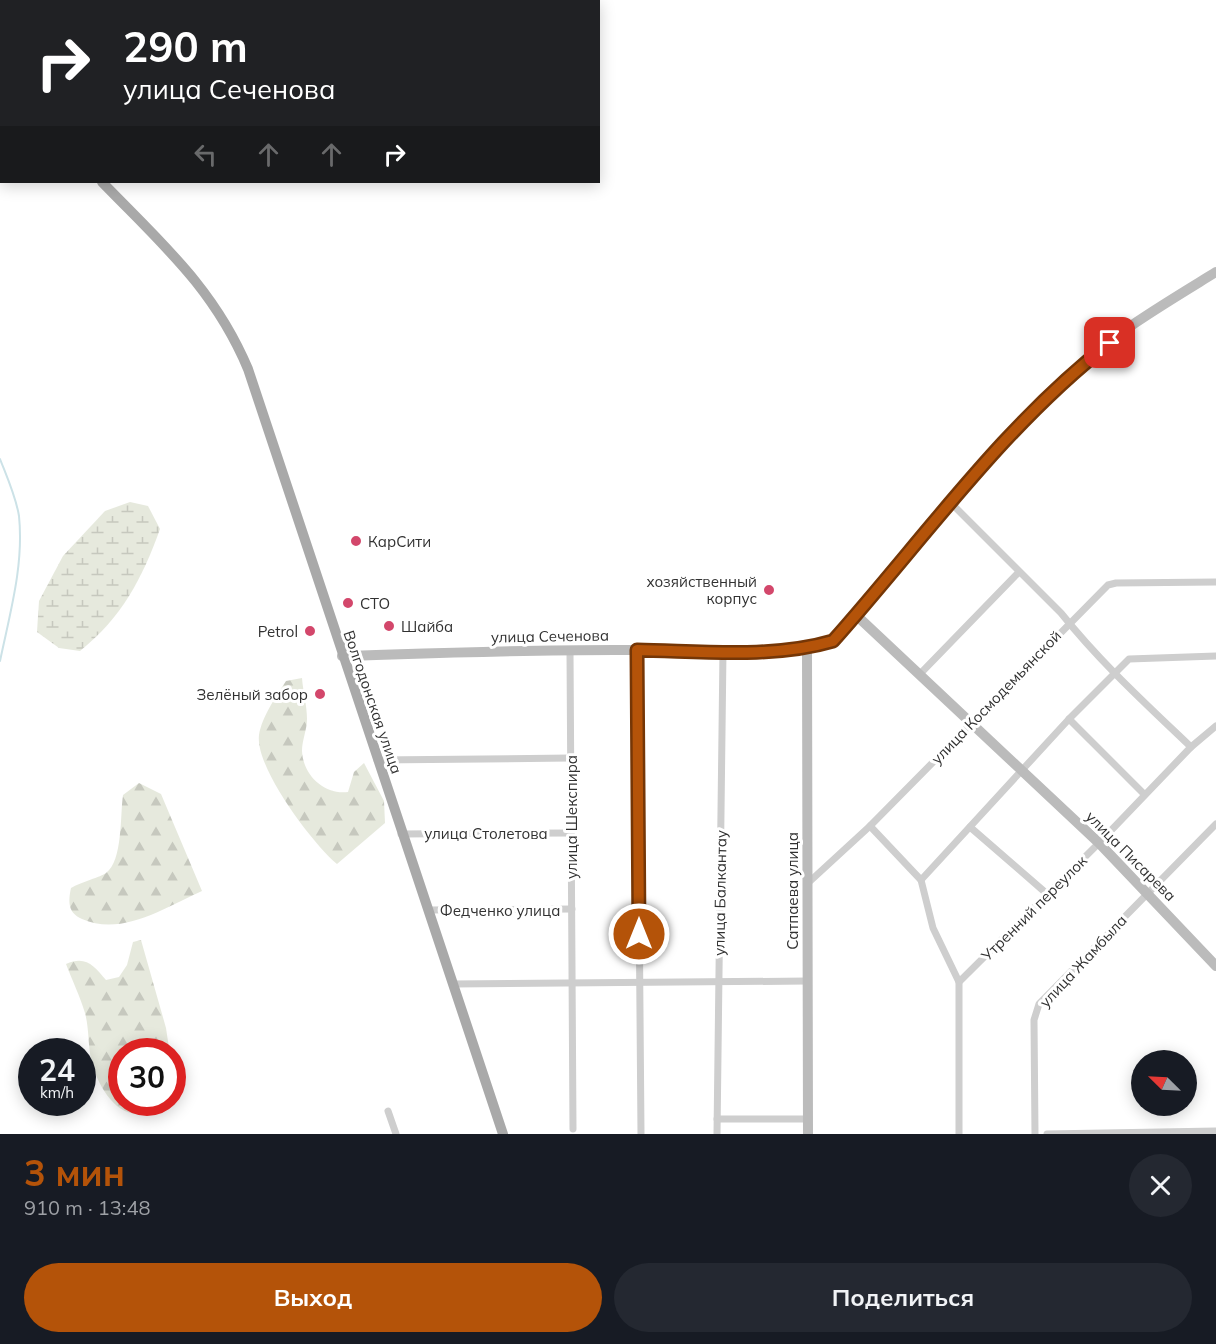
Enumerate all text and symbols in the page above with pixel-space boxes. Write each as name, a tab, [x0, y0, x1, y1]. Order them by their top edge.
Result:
text: 290 m	[123, 20, 248, 73]
icon: right	[24, 24, 102, 102]
text: улица Сеченова	[123, 72, 335, 106]
icon: left	[189, 138, 222, 171]
icon: ahead	[252, 138, 285, 171]
icon: ahead	[315, 138, 348, 171]
icon: right	[378, 138, 411, 171]
pin	[1084, 317, 1135, 368]
icon: arrive	[1093, 326, 1126, 359]
place label: КарСити	[368, 532, 431, 551]
marker: КарСити	[349, 534, 363, 548]
place label: хозяйственный корпус	[646, 572, 757, 608]
marker: хозяйственный корпус	[762, 583, 776, 597]
place label: СТО	[360, 594, 390, 613]
marker: СТО	[341, 596, 355, 610]
place label: Шайба	[401, 617, 453, 636]
marker: Шайба	[382, 619, 396, 633]
place label: Petrol	[258, 622, 298, 641]
marker: Petrol	[303, 624, 317, 638]
street label: улица Сеченова	[491, 625, 609, 647]
street label: улица Космодемьянской	[927, 626, 1065, 768]
street label: Волгодонская улица	[340, 628, 406, 776]
place label: Зелёный забор	[196, 685, 308, 704]
marker: Зелёный забор	[313, 687, 327, 701]
street label: улица Шекспира	[562, 755, 581, 879]
street label: улица Писарева	[1082, 807, 1180, 905]
street label: улица Столетова	[424, 824, 548, 843]
street label: улица Балкантау	[709, 830, 731, 956]
street label: Сатпаева улица	[783, 832, 802, 950]
street label: Утренний переулок	[976, 851, 1091, 966]
street label: Федченко улица	[440, 901, 560, 920]
position arrow	[607, 902, 671, 966]
street label: улица Жамбыла	[1035, 911, 1131, 1011]
speed limit sign: 30	[108, 1038, 186, 1116]
north arrow	[1131, 1050, 1197, 1116]
map controls	[1131, 1050, 1197, 1116]
text: 24	[39, 1051, 75, 1089]
text: km/h	[40, 1083, 74, 1102]
text: 3 мин	[24, 1150, 125, 1195]
button: close	[1129, 1154, 1192, 1217]
text: 910 m · 13:48	[24, 1195, 150, 1220]
button: Выход	[24, 1263, 602, 1332]
button: Поделиться	[614, 1263, 1192, 1332]

